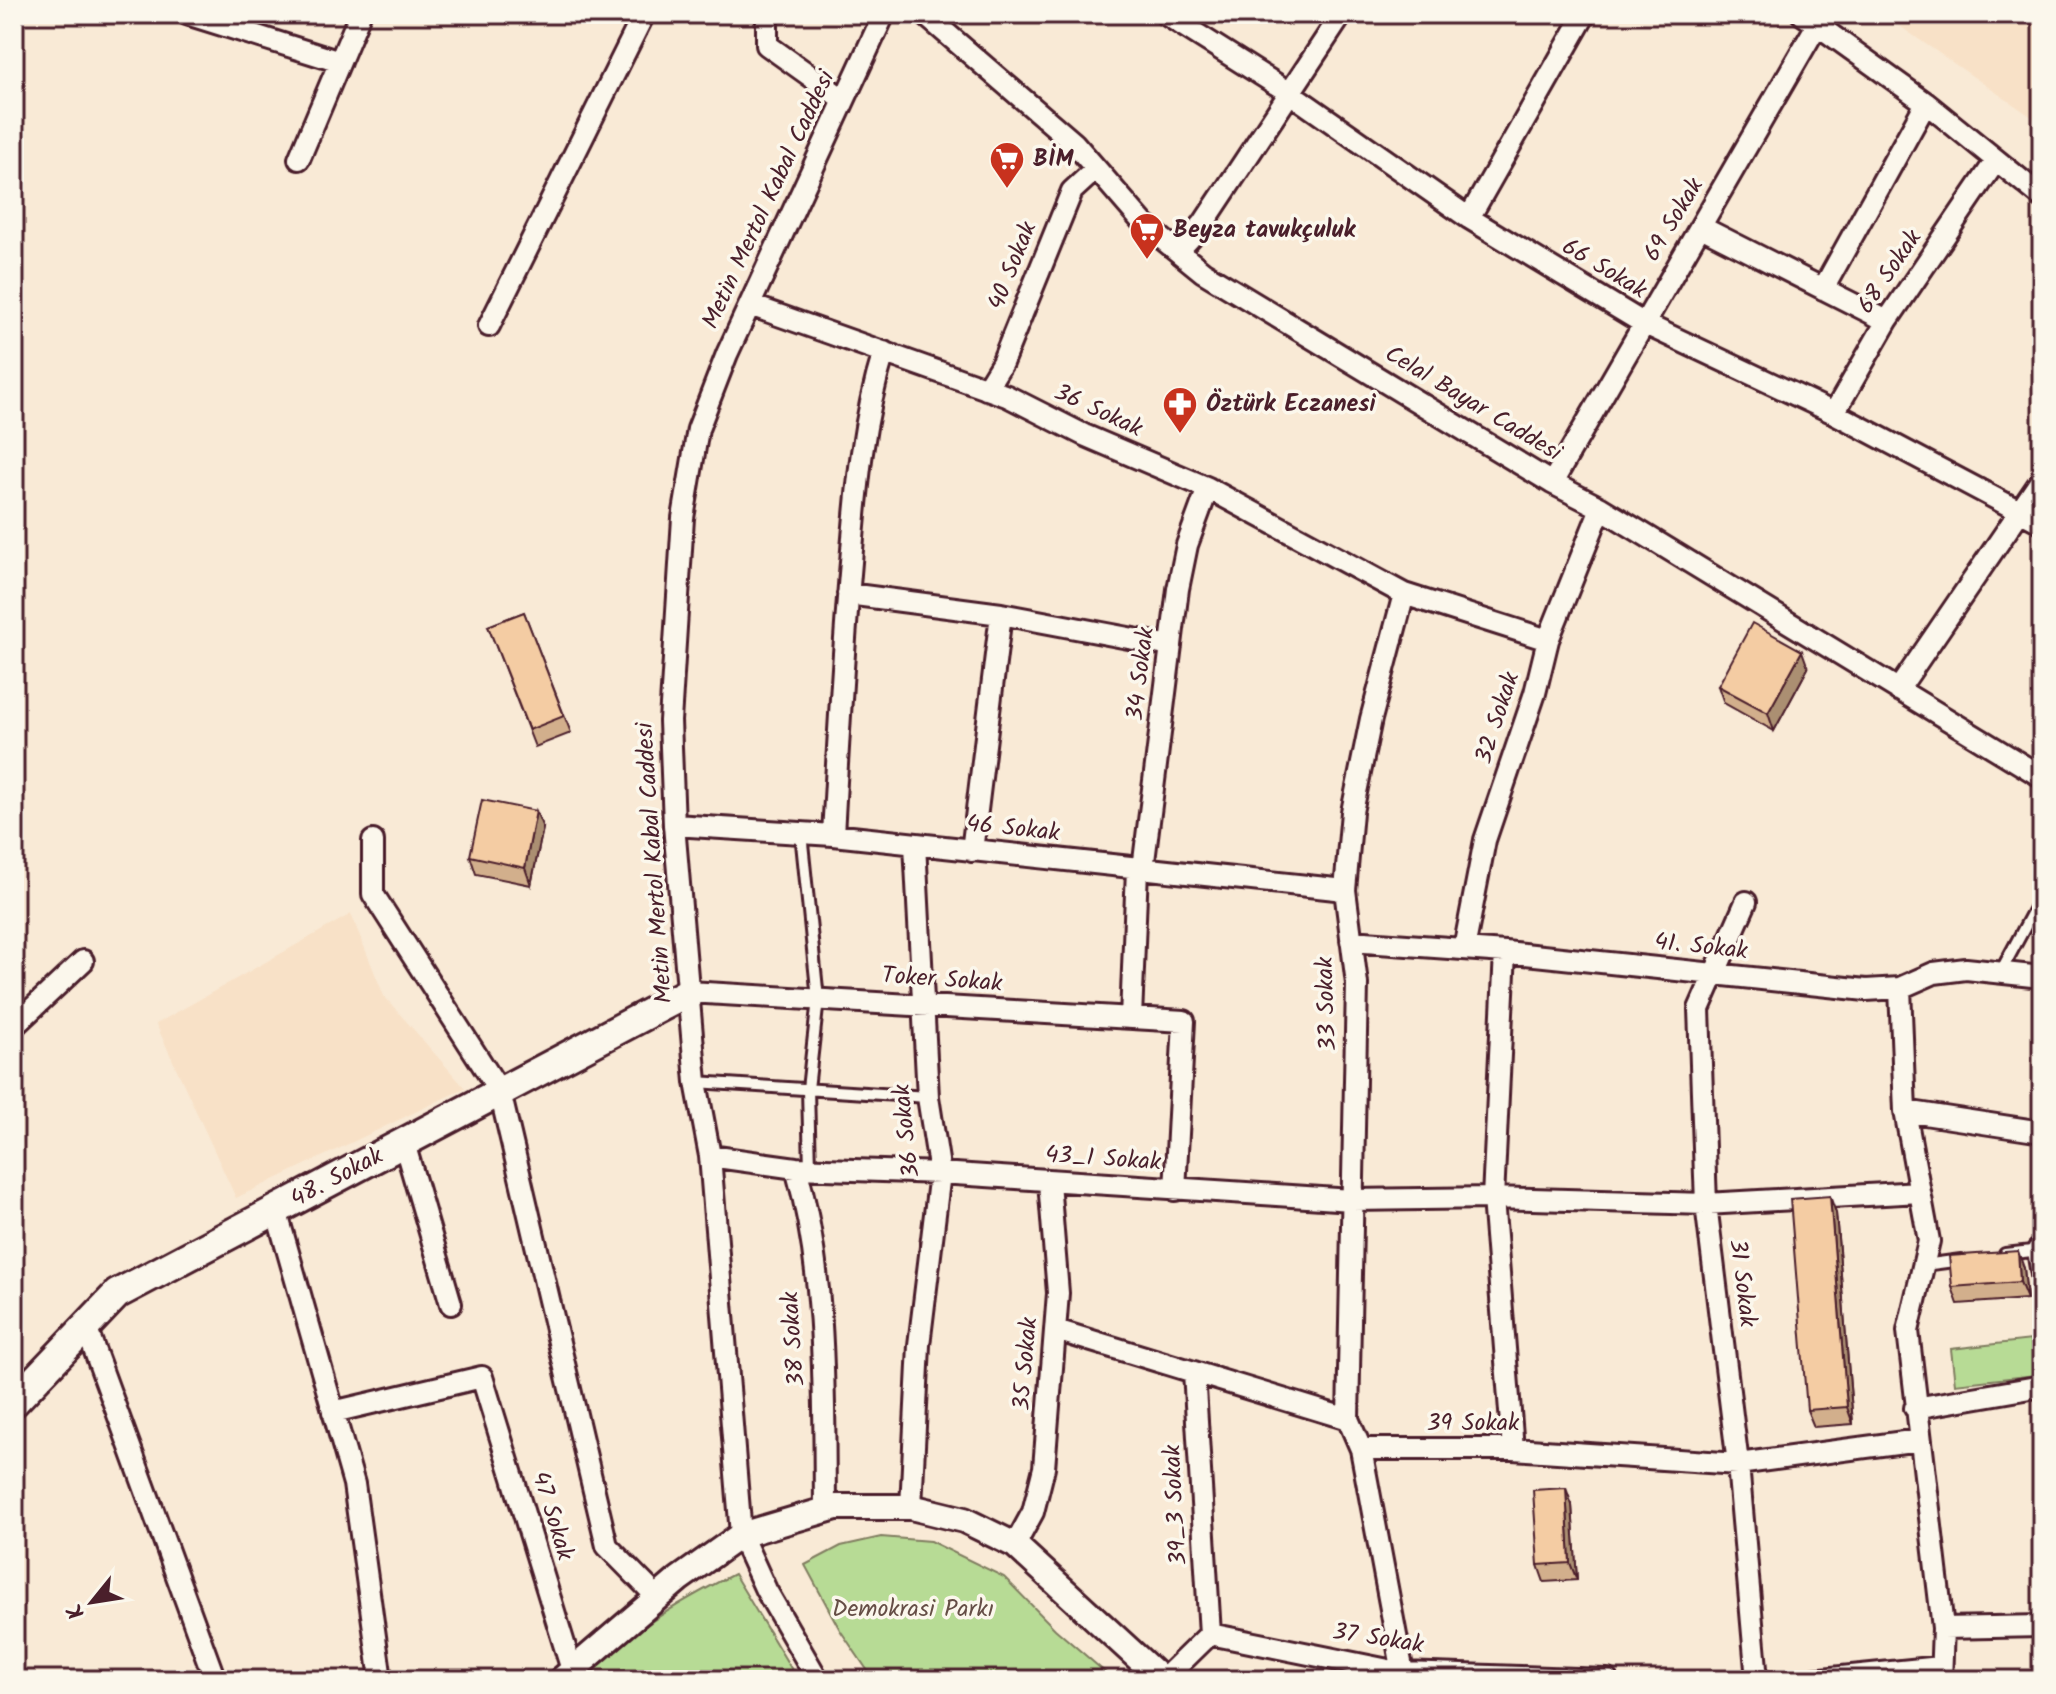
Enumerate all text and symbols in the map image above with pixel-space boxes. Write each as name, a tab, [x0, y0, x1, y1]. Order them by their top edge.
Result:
street label: Metin Mertol Kabal Caddesi	[692, 63, 847, 336]
supermarket icon: BİM	[988, 140, 1026, 190]
place label: BİM	[1033, 140, 1074, 179]
street label: 69 Sokak	[1634, 170, 1715, 270]
supermarket icon: Beyza tavukçuluk	[1128, 211, 1166, 261]
place label: Beyza tavukçuluk	[1173, 211, 1356, 250]
street label: 40 Sokak	[978, 215, 1049, 316]
street label: 68 Sokak	[1847, 221, 1933, 322]
street label: 66 Sokak	[1554, 228, 1655, 310]
street label: Celal Bayar Caddesi	[1377, 336, 1570, 473]
street label: 36 Sokak	[1047, 373, 1150, 449]
pharmacy icon: Öztürk Eczanesi	[1161, 385, 1199, 435]
place label: Öztürk Eczanesi	[1206, 385, 1376, 424]
street label: 34 Sokak	[1116, 624, 1166, 723]
street label: 32 Sokak	[1465, 666, 1531, 769]
street label: Metin Mertol Kabal Caddesi	[626, 720, 684, 1005]
street label: 46 Sokak	[964, 805, 1062, 853]
street label: 41. Sokak	[1652, 923, 1750, 971]
street label: 33 Sokak	[1306, 955, 1348, 1052]
street label: Toker Sokak	[880, 956, 1004, 1004]
street label: 36 Sokak	[883, 1081, 931, 1180]
street label: 43_1 Sokak	[1044, 1135, 1163, 1183]
street label: 48. Sokak	[284, 1137, 391, 1219]
street label: 31 Sokak	[1717, 1237, 1767, 1330]
street label: 38 Sokak	[771, 1289, 817, 1388]
street label: 35 Sokak	[1002, 1315, 1050, 1412]
street label: 39 Sokak	[1427, 1404, 1520, 1443]
street label: 39_3 Sokak	[1153, 1443, 1199, 1566]
street label: 47 Sokak	[520, 1467, 584, 1566]
north arrow	[52, 1562, 132, 1642]
park label: Demokrasi Parkı	[832, 1590, 994, 1629]
text: K	[58, 1596, 95, 1625]
street label: 37 Sokak	[1330, 1613, 1427, 1666]

